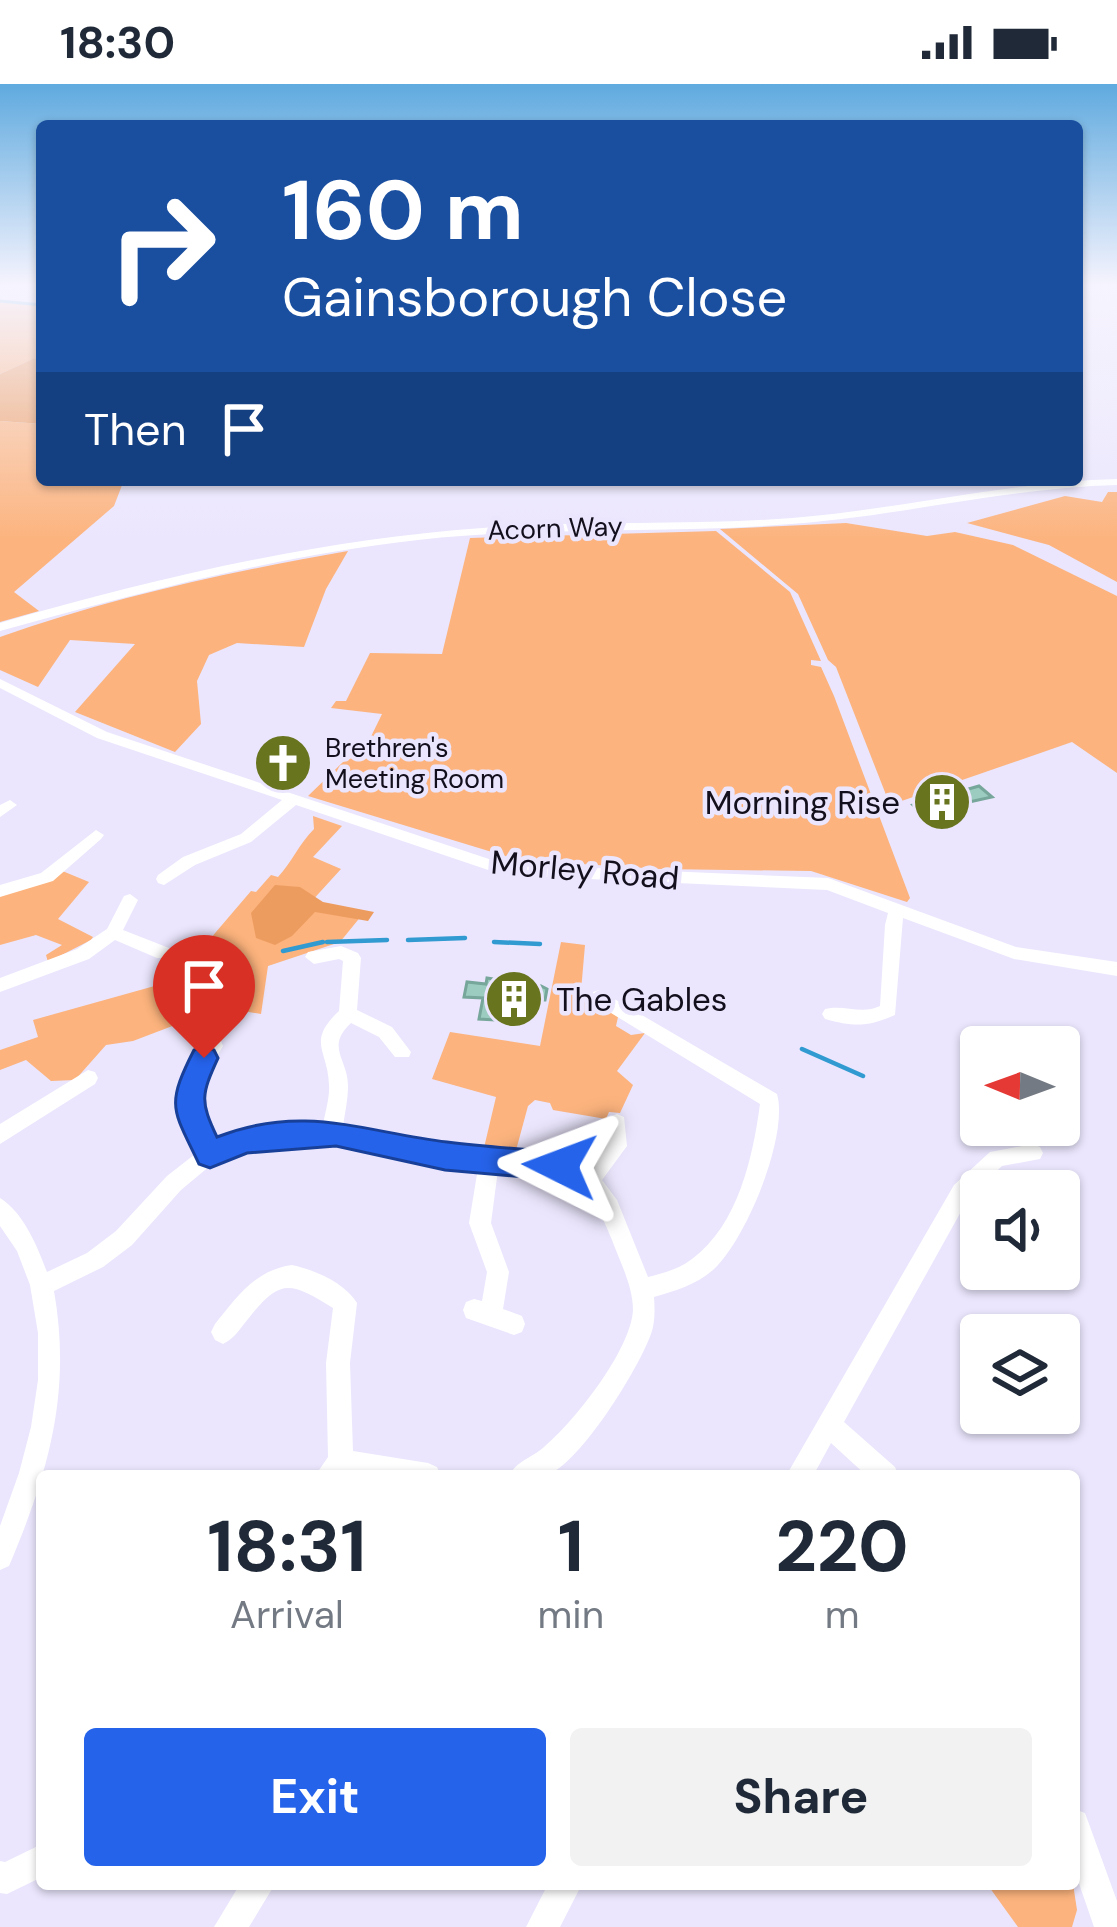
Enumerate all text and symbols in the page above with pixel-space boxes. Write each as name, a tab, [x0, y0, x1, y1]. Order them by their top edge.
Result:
text: 18:30	[60, 13, 175, 72]
text: 160 m	[282, 156, 524, 265]
icon: right	[84, 168, 240, 324]
text: Gainsborough Close	[282, 262, 787, 333]
icon: arrive	[211, 396, 277, 462]
text: Then	[84, 400, 187, 459]
street label: Acorn Way	[487, 508, 623, 548]
place label: Brethren's Meeting Room	[325, 730, 504, 796]
church icon: Brethren's Meeting Room	[252, 732, 314, 794]
building icon: Morning Rise	[911, 771, 973, 833]
place label: Morning Rise	[705, 781, 900, 824]
street label: Morley Road	[489, 840, 681, 900]
pin	[153, 935, 255, 1058]
icon: arrive	[171, 953, 237, 1019]
building icon: The Gables	[483, 968, 545, 1030]
place label: The Gables	[556, 978, 727, 1021]
north arrow	[960, 1026, 1080, 1146]
map controls	[960, 1026, 1080, 1434]
position arrow	[497, 1103, 623, 1229]
button: sound	[960, 1170, 1080, 1290]
button: layers	[960, 1314, 1080, 1434]
text: 18:31	[207, 1500, 366, 1593]
text: 1	[558, 1500, 584, 1593]
text: 220	[775, 1500, 909, 1593]
text: Arrival	[230, 1589, 344, 1640]
text: min	[538, 1589, 604, 1640]
text: m	[825, 1589, 859, 1640]
button: Exit	[84, 1728, 546, 1866]
button: Share	[570, 1728, 1032, 1866]

